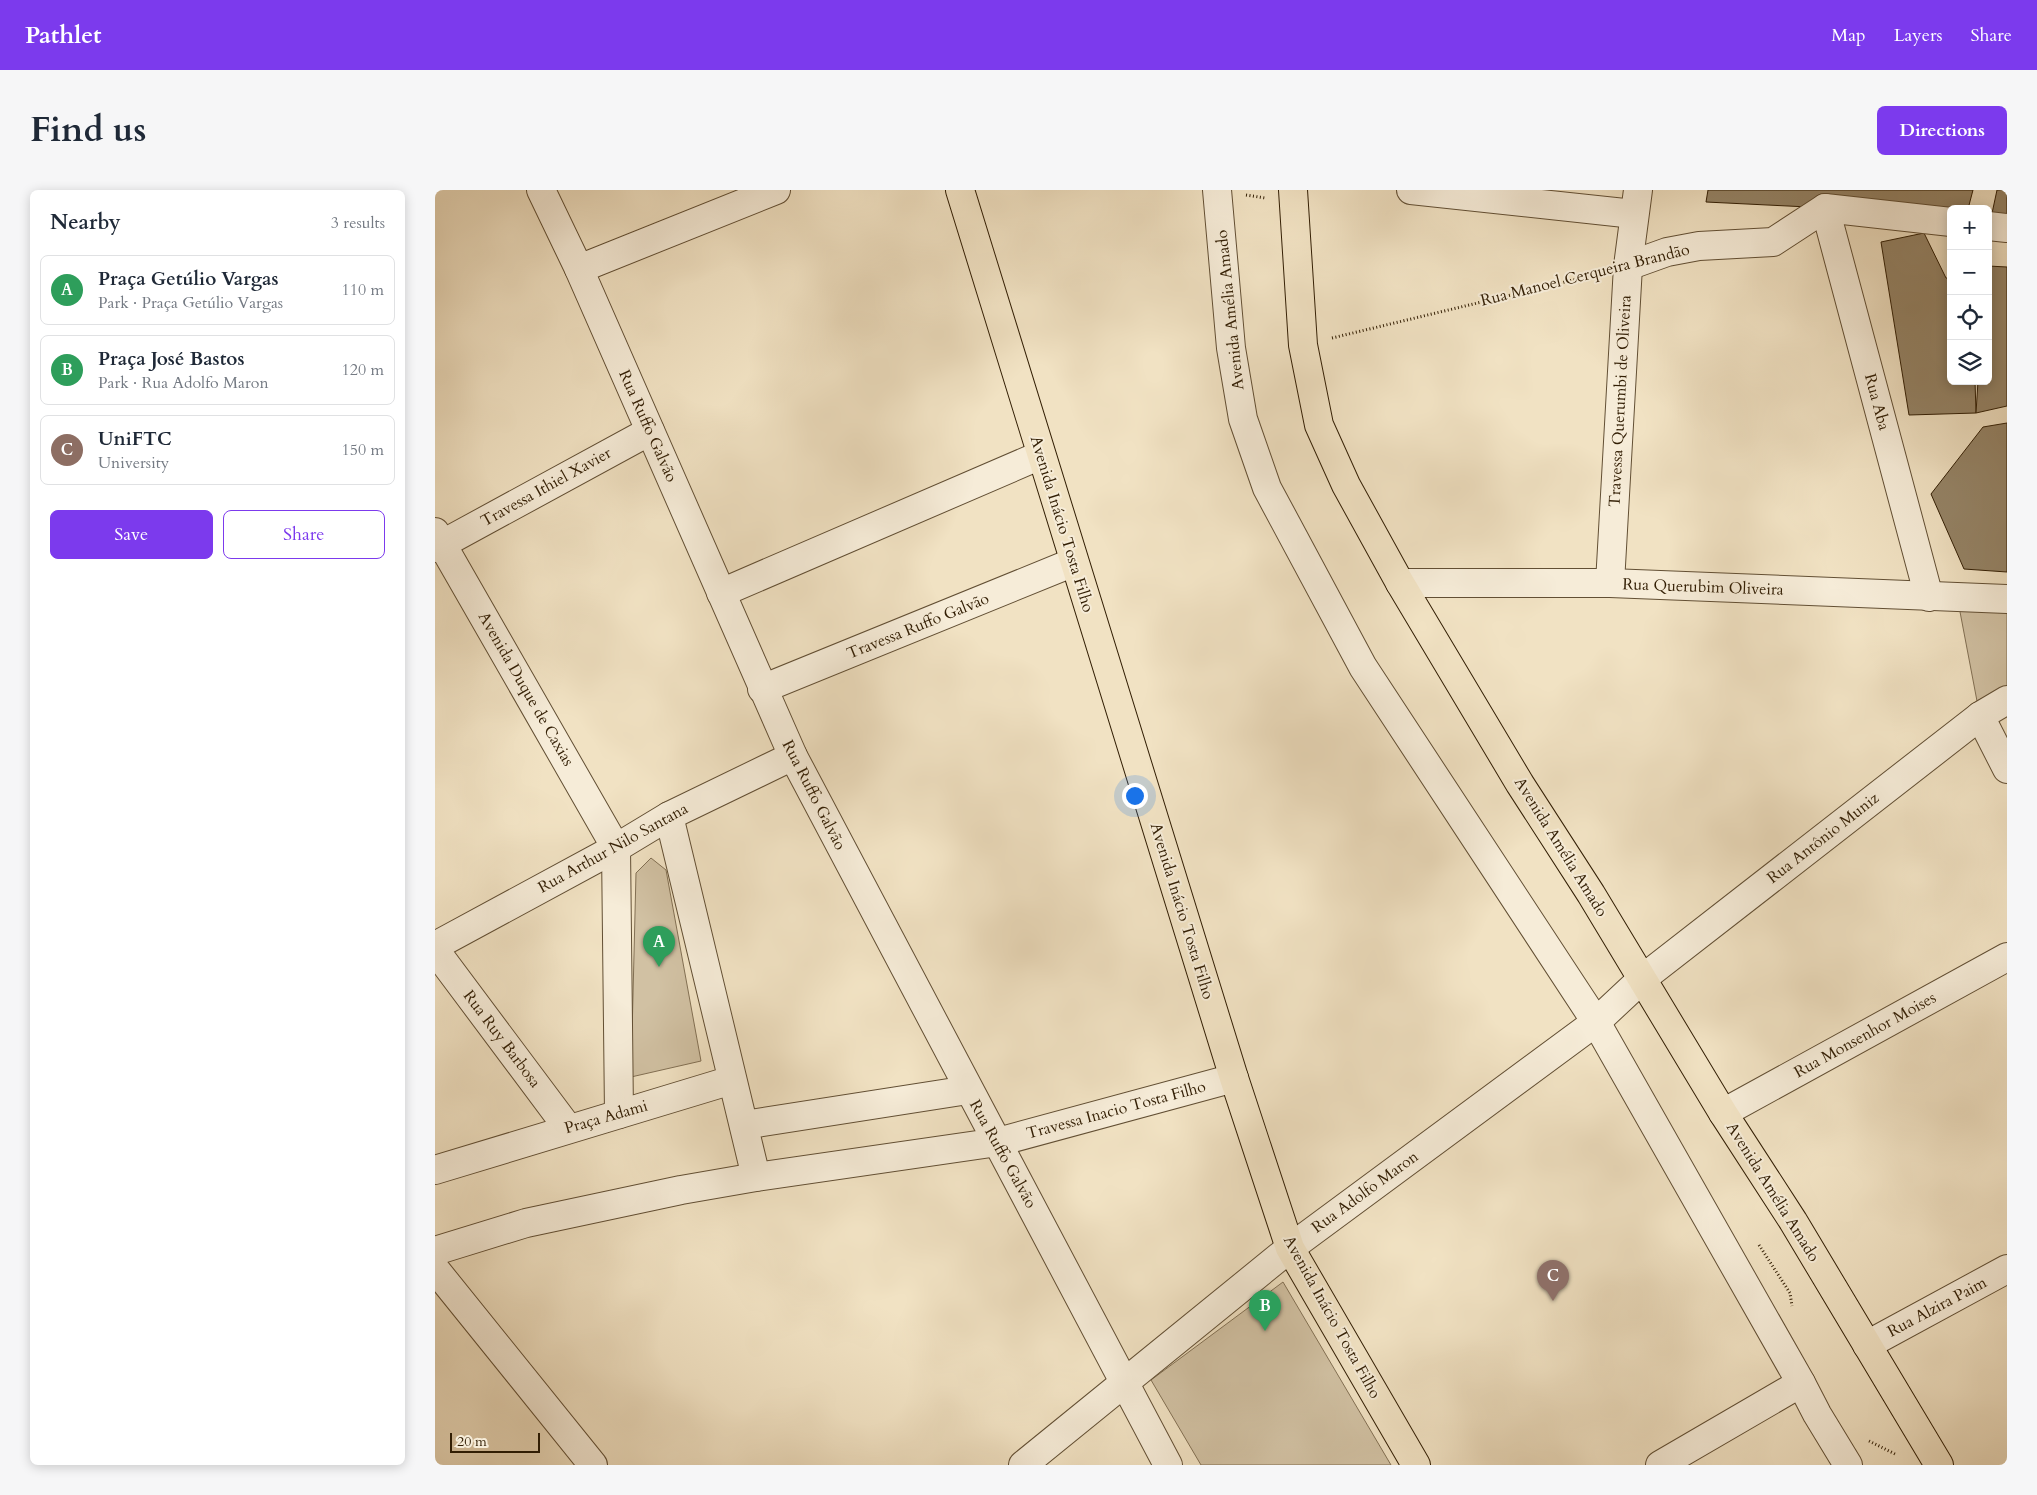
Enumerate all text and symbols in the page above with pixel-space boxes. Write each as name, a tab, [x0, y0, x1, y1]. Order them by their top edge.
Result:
text: Pathlet	[25, 19, 102, 52]
text: Map	[1831, 23, 1866, 48]
text: Layers	[1894, 23, 1943, 48]
text: Share	[1971, 23, 2012, 48]
text: Find us	[30, 106, 146, 154]
button: Directions	[1877, 106, 2007, 155]
map controls	[1947, 205, 1992, 385]
button: +	[1947, 205, 1992, 250]
text: Nearby	[50, 208, 121, 237]
text: 3 results	[331, 212, 385, 234]
street label: Avenida Amélia Amado	[1211, 228, 1249, 391]
street label: Rua Manoel Cerqueira Brandão	[1478, 238, 1692, 312]
button: −	[1947, 250, 1992, 295]
text: Praça Getúlio Vargas	[98, 266, 278, 292]
text: A	[61, 279, 73, 301]
text: 110 m	[342, 279, 384, 301]
text: Park · Praça Getúlio Vargas	[98, 292, 283, 314]
street label: Travessa Querumbi de Oliveira	[1603, 294, 1637, 508]
button: locate	[1947, 295, 1992, 340]
button: layers	[1947, 340, 1992, 385]
text: Praça José Bastos	[98, 346, 244, 372]
text: B	[61, 359, 73, 381]
text: 120 m	[342, 359, 384, 381]
street label: Rua Ruffo Galvão	[613, 366, 683, 486]
street label: Rua Aba	[1859, 371, 1895, 433]
text: Park · Rua Adolfo Maron	[98, 372, 269, 394]
text: UniFTC	[98, 426, 172, 452]
street label: Avenida Inácio Tosta Filho	[1025, 433, 1099, 615]
text: C	[61, 439, 73, 461]
text: 150 m	[342, 439, 384, 461]
street label: Travessa Ithiel Xavier	[477, 442, 615, 532]
text: University	[98, 452, 169, 474]
button: Save	[50, 510, 213, 559]
button: Share	[223, 510, 385, 559]
street label: Rua Querubim Oliveira	[1622, 573, 1784, 601]
street label: Travessa Ruffo Galvão	[844, 587, 993, 665]
street label: Avenida Duque de Caxias	[473, 608, 579, 770]
street label: Rua Ruffo Galvão	[777, 736, 851, 854]
street label: Avenida Amélia Amado	[1509, 773, 1613, 921]
your location	[1122, 783, 1148, 809]
street label: Rua Antônio Muniz	[1762, 787, 1884, 889]
street label: Rua Arthur Nilo Santana	[534, 798, 692, 898]
street label: Avenida Inácio Tosta Filho	[1145, 820, 1219, 1002]
pin: A	[643, 926, 675, 967]
street label: Rua Ruy Barbosa	[458, 986, 546, 1092]
street label: Rua Monsenhor Moises	[1790, 987, 1940, 1083]
street label: Travessa Inacio Tosta Filho	[1024, 1075, 1209, 1145]
street label: Praça Adami	[562, 1094, 651, 1139]
street label: Rua Ruffo Galvão	[964, 1096, 1042, 1212]
street label: Avenida Amélia Amado	[1721, 1118, 1825, 1266]
street label: Rua Adolfo Maron	[1307, 1146, 1423, 1238]
street label: Avenida Inácio Tosta Filho	[1278, 1231, 1386, 1403]
pin: C	[1537, 1260, 1569, 1301]
street label: Rua Alzira Paim	[1883, 1271, 1991, 1342]
pin: B	[1249, 1290, 1281, 1331]
scale bar	[450, 1430, 540, 1453]
text: 20 m	[457, 1432, 487, 1451]

